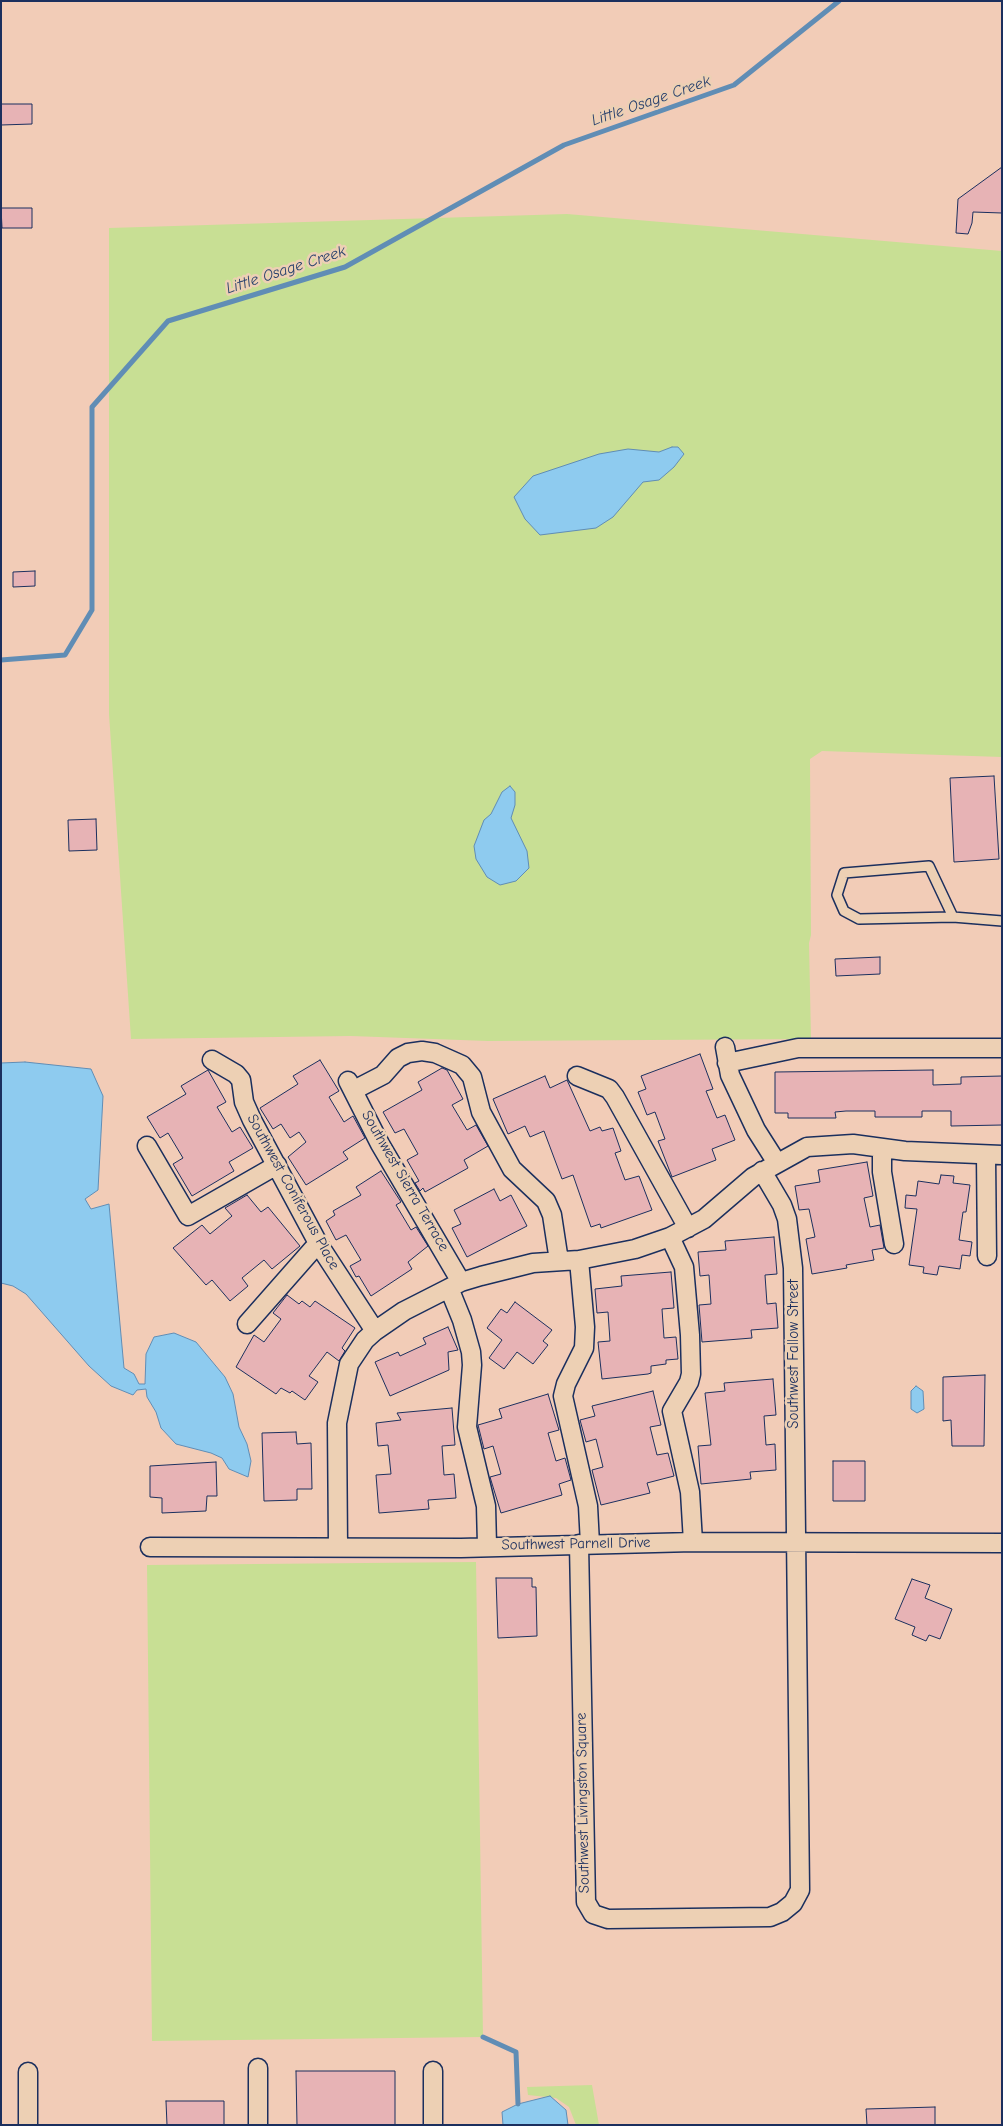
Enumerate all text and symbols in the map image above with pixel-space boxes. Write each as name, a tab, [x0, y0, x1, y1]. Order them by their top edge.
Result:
water label: Little Osage Creek	[589, 72, 713, 130]
water label: Little Osage Creek	[224, 242, 348, 298]
street label: Southwest Sierra Terrace	[357, 1107, 453, 1255]
street label: Southwest Coniferous Place	[243, 1111, 343, 1273]
street label: Southwest Fallow Street	[785, 1279, 803, 1429]
street label: Southwest Parnell Drive	[501, 1534, 651, 1554]
street label: Southwest Livingston Square	[572, 1712, 594, 1894]

